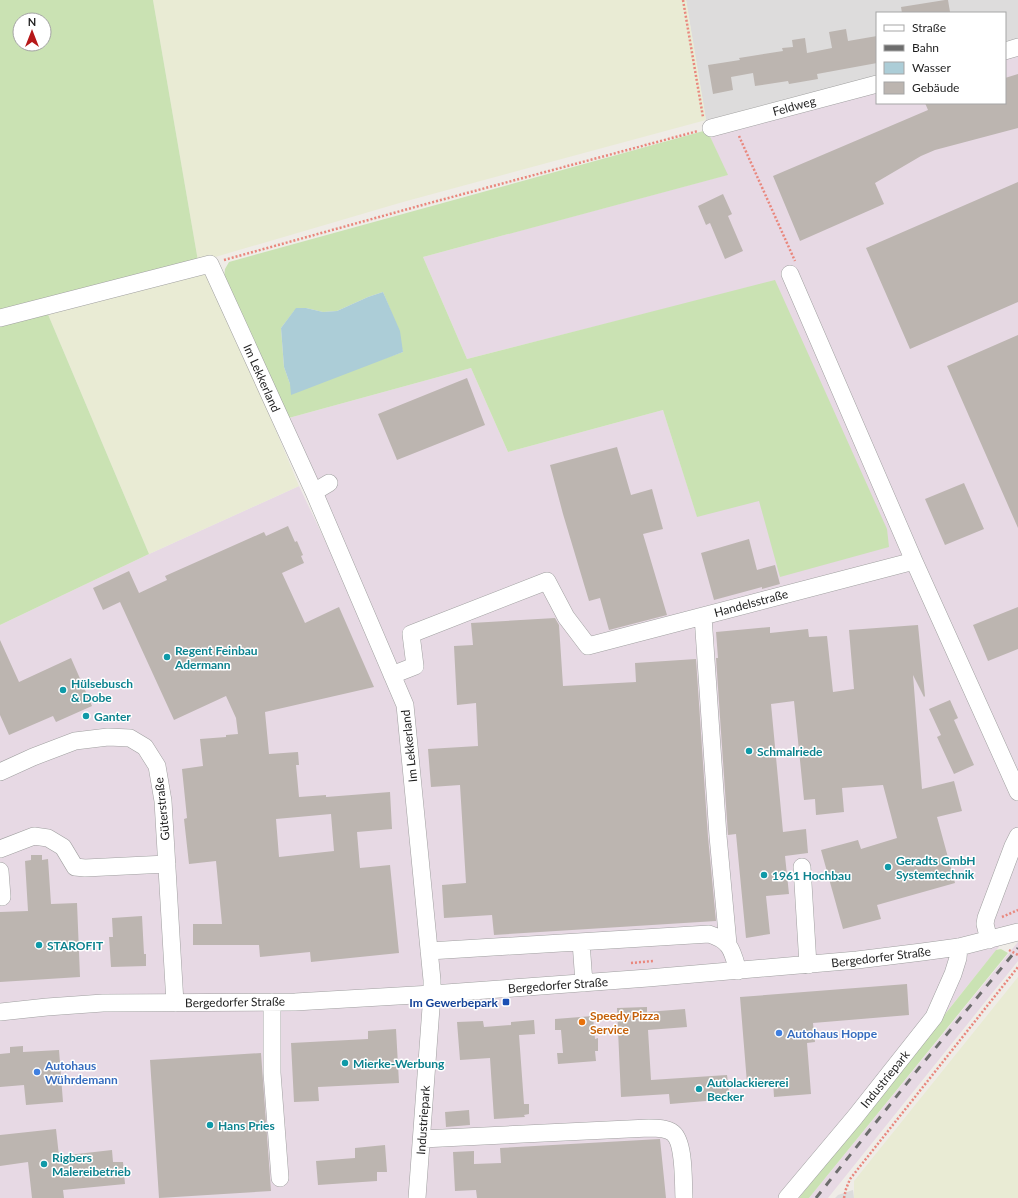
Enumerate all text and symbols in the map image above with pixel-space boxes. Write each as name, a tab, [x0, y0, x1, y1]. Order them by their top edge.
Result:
north arrow	[12, 12, 52, 52]
legend	[876, 12, 1006, 104]
text: N	[28, 15, 36, 28]
text: Straße	[912, 20, 946, 35]
text: Bahn	[912, 40, 939, 55]
text: Wasser	[912, 60, 951, 75]
text: Gebäude	[912, 80, 959, 95]
street label: Feldweg	[771, 93, 817, 119]
street label: Im Lekkerland	[240, 342, 284, 414]
street label: Handelsstraße	[712, 586, 790, 620]
place label: Regent Feinbau Adermann	[174, 643, 258, 672]
marker: Regent Feinbau Adermann	[162, 652, 172, 662]
place label: Hülsebusch & Dobe	[71, 676, 133, 705]
marker: Hülsebusch & Dobe	[58, 685, 68, 695]
place label: Ganter	[94, 709, 131, 724]
street label: Im Lekkerland	[398, 709, 420, 783]
marker: Ganter	[81, 711, 91, 721]
place label: Schmalriede	[757, 744, 823, 759]
marker: Schmalriede	[744, 746, 754, 756]
street label: Güterstraße	[151, 777, 173, 841]
place label: Geradts GmbH Systemtechnik	[896, 853, 976, 882]
marker: Geradts GmbH Systemtechnik	[883, 862, 893, 872]
place label: 1961 Hochbau	[772, 868, 851, 883]
marker: 1961 Hochbau	[759, 870, 769, 880]
place label: STAROFIT	[47, 938, 104, 953]
marker: STAROFIT	[34, 940, 44, 950]
street label: Bergedorfer Straße	[830, 943, 932, 971]
street label: Bergedorfer Straße	[507, 974, 609, 996]
street label: Bergedorfer Straße	[185, 994, 285, 1010]
place label: Im Gewerbepark	[409, 995, 499, 1010]
marker: Im Gewerbepark	[501, 997, 511, 1007]
place label: Speedy Pizza Service	[590, 1008, 659, 1037]
marker: Speedy Pizza Service	[577, 1017, 587, 1027]
place label: Autohaus Hoppe	[786, 1026, 878, 1041]
marker: Autohaus Hoppe	[774, 1028, 784, 1038]
street label: Industriepark	[857, 1047, 913, 1111]
place label: Mierke-Werbung	[353, 1056, 445, 1071]
place label: Autohaus Wührdemann	[44, 1058, 118, 1087]
marker: Mierke-Werbung	[340, 1058, 350, 1068]
marker: Autohaus Wührdemann	[32, 1067, 42, 1077]
place label: Autolackiererei Becker	[706, 1075, 788, 1104]
street label: Industriepark	[413, 1084, 433, 1155]
marker: Autolackiererei Becker	[694, 1084, 704, 1094]
place label: Hans Pries	[218, 1118, 275, 1133]
marker: Hans Pries	[205, 1120, 215, 1130]
place label: Rigbers Malereibetrieb	[52, 1150, 131, 1179]
marker: Rigbers Malereibetrieb	[39, 1159, 49, 1169]

